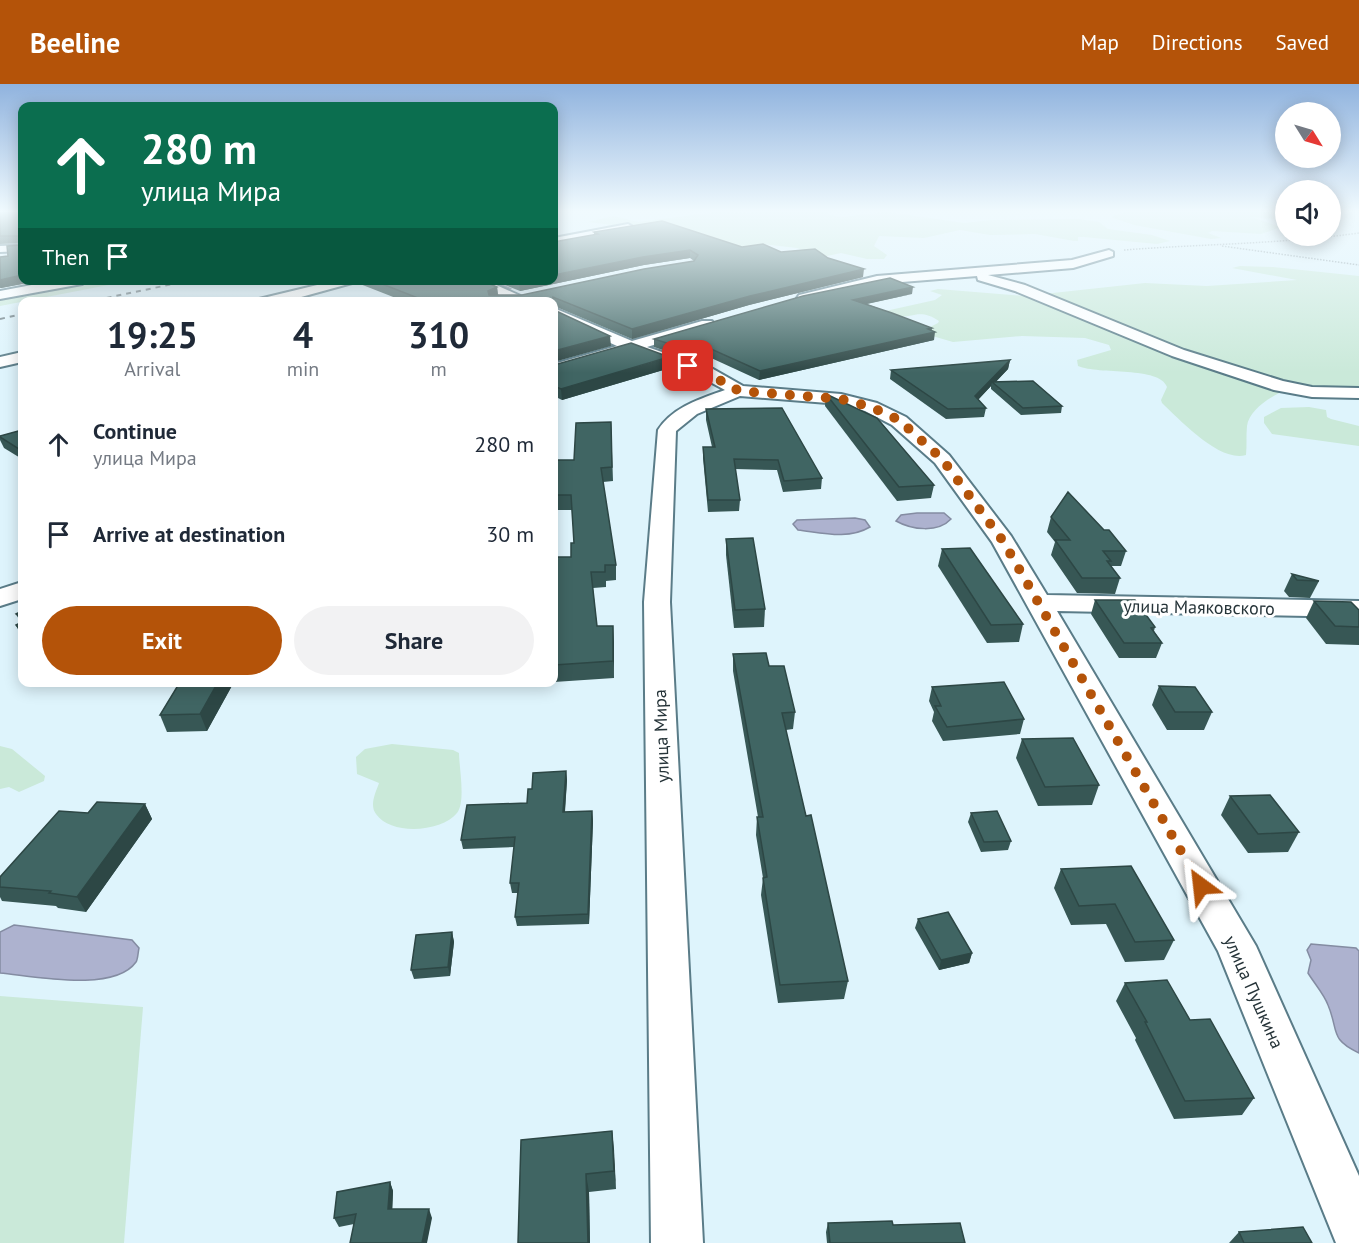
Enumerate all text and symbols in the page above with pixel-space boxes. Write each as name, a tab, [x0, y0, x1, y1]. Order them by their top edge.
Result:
text: Beeline	[30, 24, 120, 61]
text: Map	[1080, 29, 1119, 56]
text: Directions	[1152, 29, 1243, 56]
text: Saved	[1276, 29, 1329, 56]
north arrow	[1275, 102, 1341, 168]
map controls	[1275, 102, 1341, 246]
text: 280 m	[141, 121, 257, 176]
icon: ahead	[42, 126, 120, 204]
text: улица Мира	[141, 174, 281, 208]
button: sound	[1275, 180, 1341, 246]
icon: arrive	[101, 240, 134, 273]
text: Then	[42, 243, 89, 271]
text: 19:25	[107, 311, 198, 358]
text: 4	[293, 311, 313, 358]
text: 310	[408, 311, 469, 358]
pin	[662, 340, 713, 391]
icon: arrive	[671, 349, 704, 382]
text: Arrival	[124, 356, 180, 382]
text: min	[287, 356, 319, 382]
text: m	[431, 356, 447, 382]
text: Continue	[93, 417, 177, 445]
icon: ahead	[42, 428, 75, 461]
text: 280 m	[474, 430, 534, 458]
text: улица Мира	[93, 445, 197, 471]
icon: arrive	[42, 518, 75, 551]
text: Arrive at destination	[93, 520, 285, 548]
text: 30 m	[486, 520, 534, 548]
street label: улица Маяковского	[1123, 594, 1275, 620]
button: Exit	[42, 606, 282, 675]
button: Share	[294, 606, 534, 675]
street label: улица Мира	[648, 689, 674, 783]
position arrow	[1169, 854, 1233, 918]
street label: улица Пушкина	[1219, 932, 1289, 1052]

